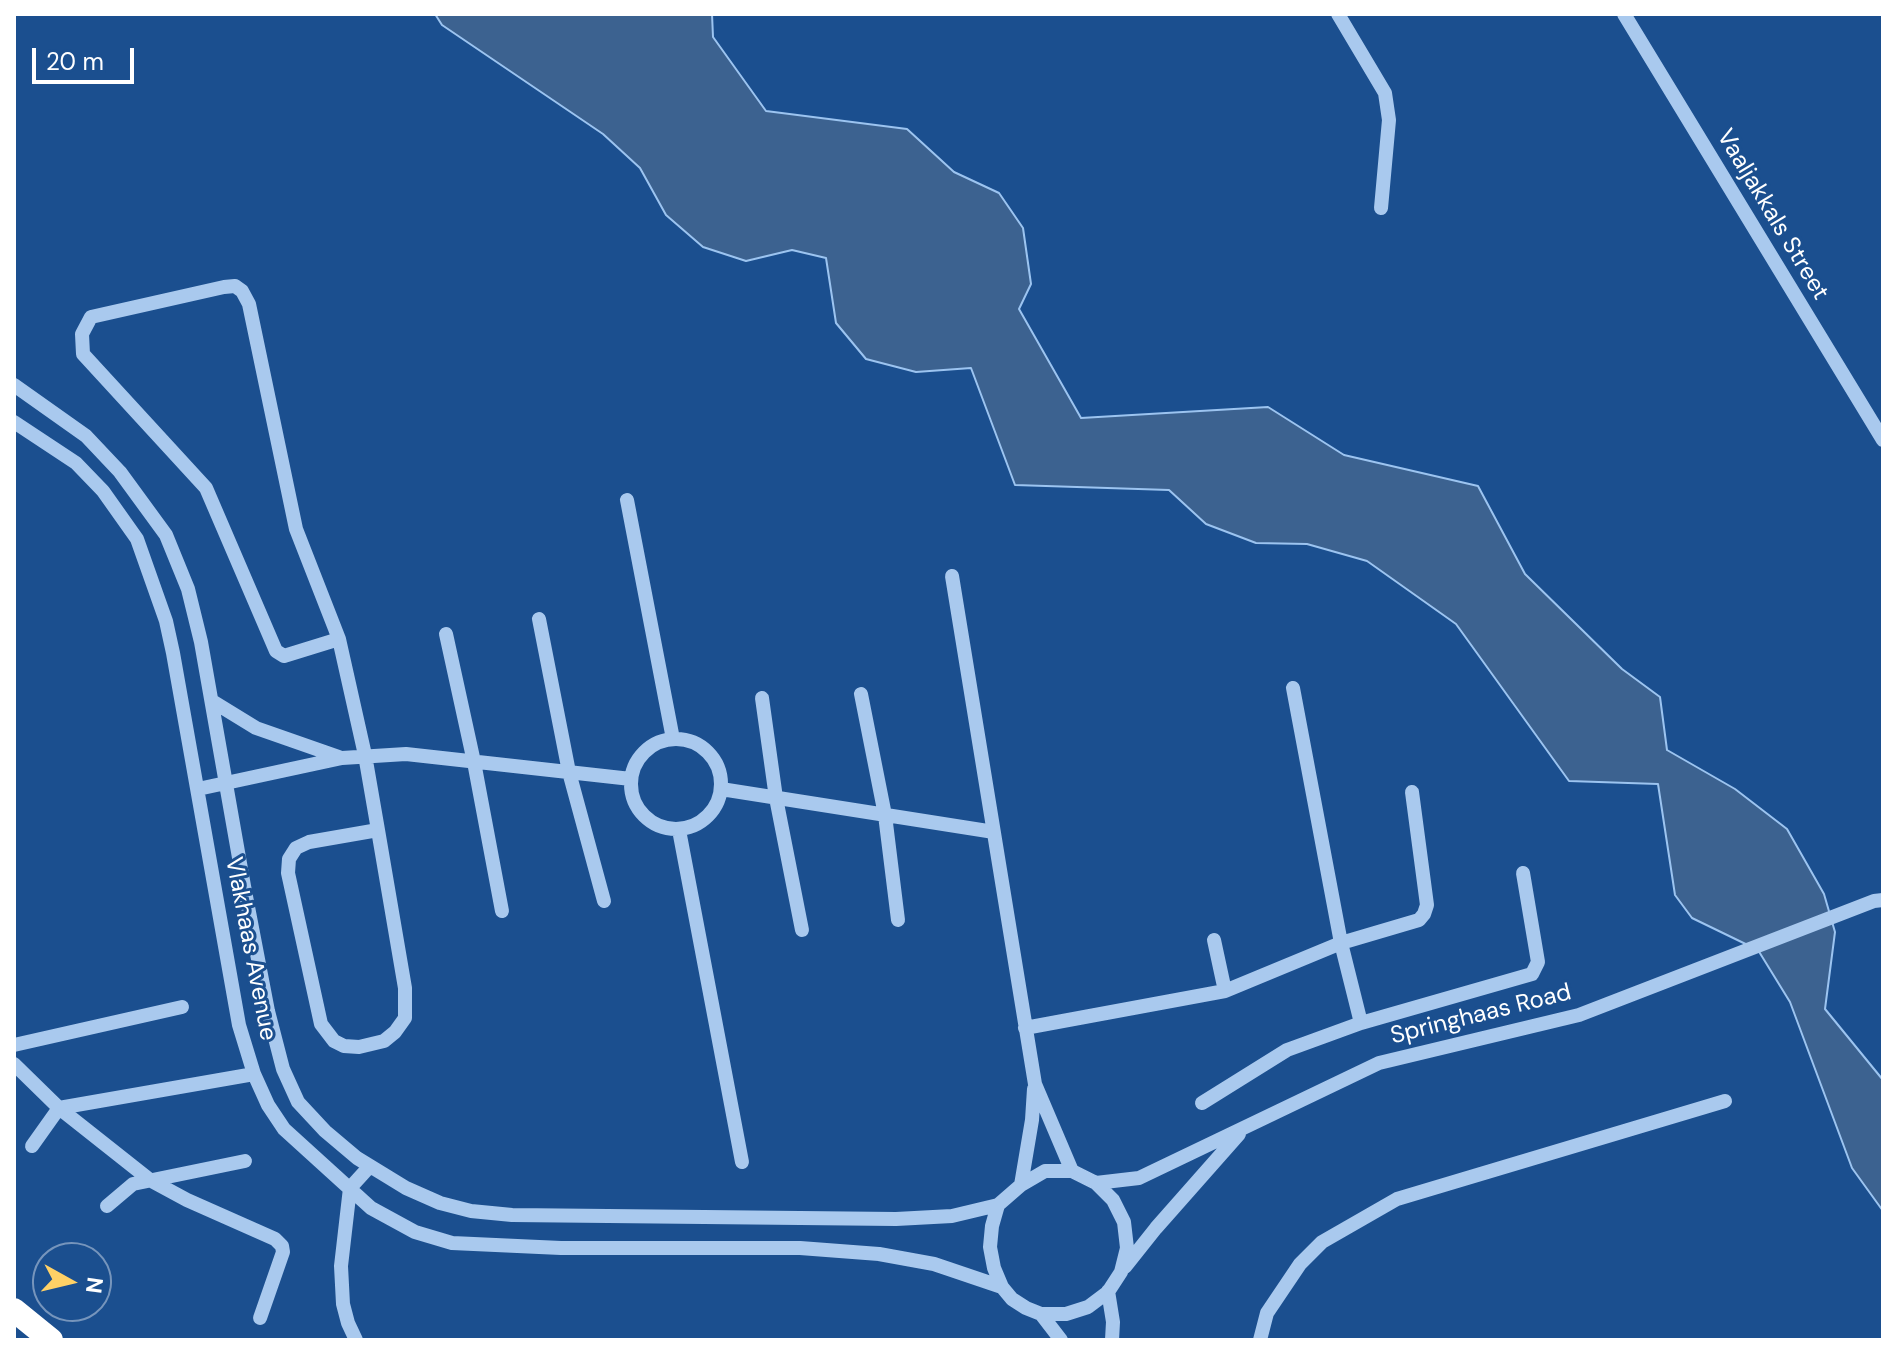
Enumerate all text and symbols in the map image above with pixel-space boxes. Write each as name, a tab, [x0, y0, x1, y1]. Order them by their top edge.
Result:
scale bar	[36, 32, 138, 82]
text: 20 m	[46, 46, 104, 77]
street label: Vaaljakkals Street	[1710, 124, 1834, 306]
street label: Vlakhaas Avenue	[218, 855, 282, 1043]
street label: Springhaas Road	[1388, 979, 1574, 1051]
north arrow	[32, 1242, 112, 1322]
text: N	[79, 1275, 110, 1295]

